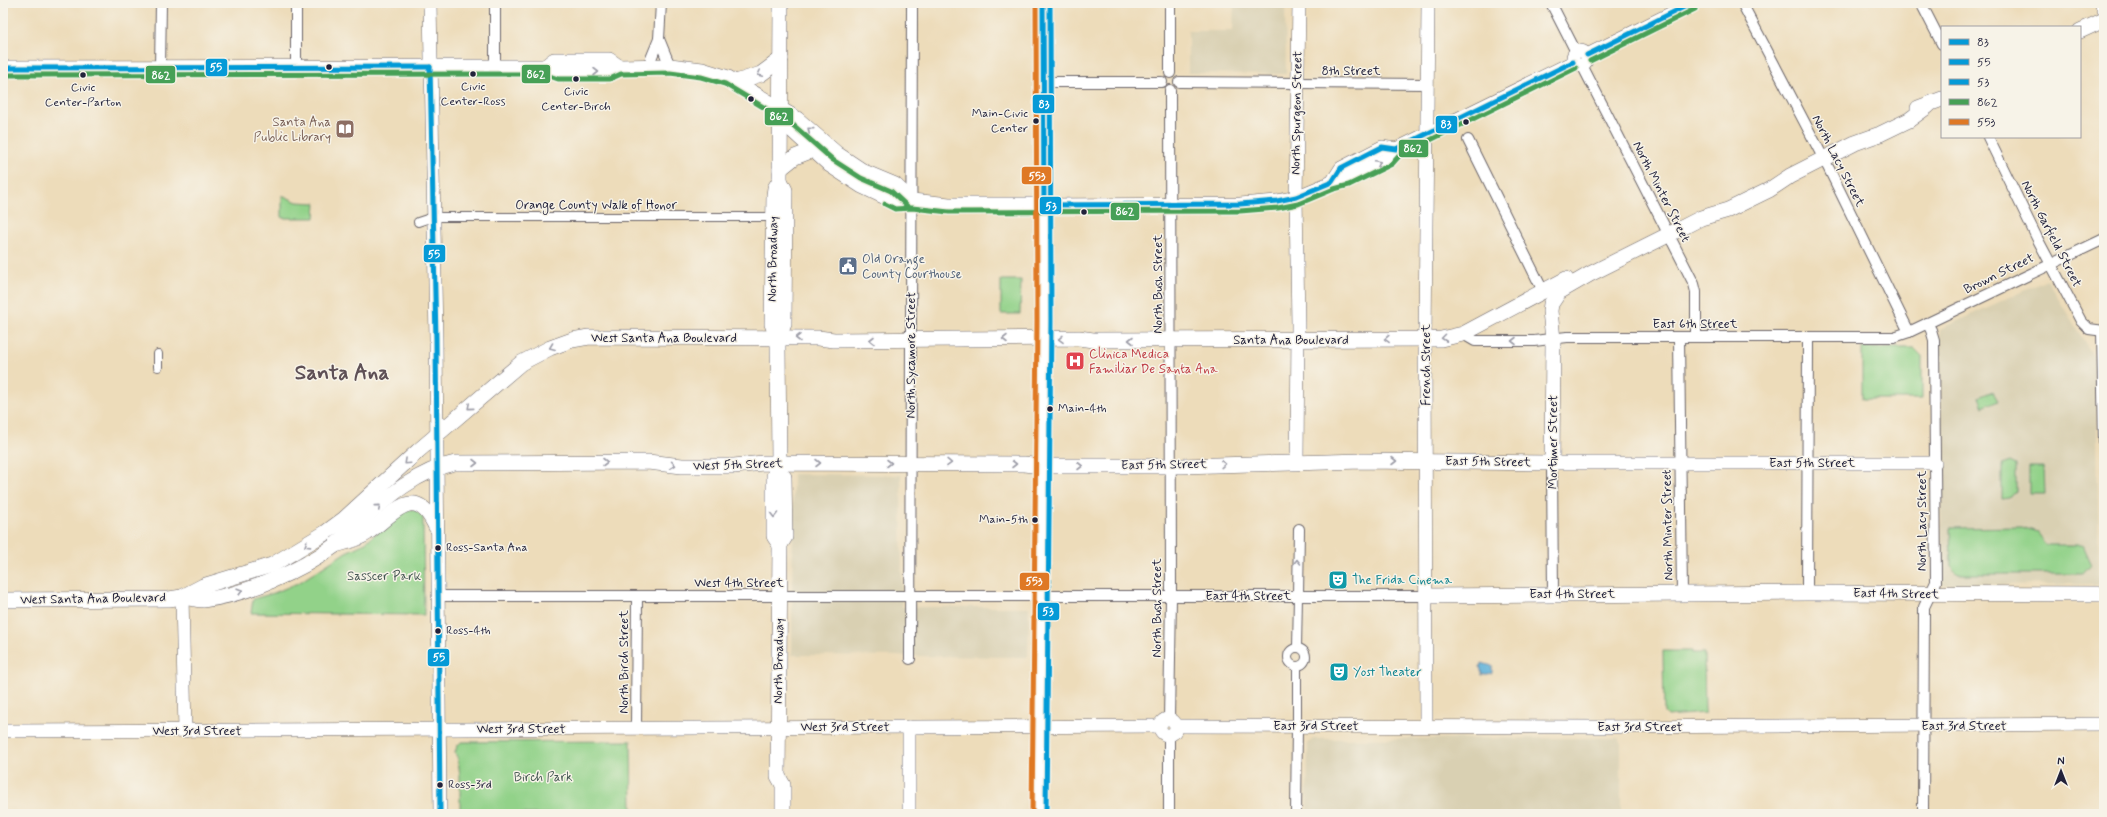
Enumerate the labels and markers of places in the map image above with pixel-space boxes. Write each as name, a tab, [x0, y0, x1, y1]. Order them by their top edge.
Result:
unlabelled marker	[324, 62, 334, 72]
marker: Civic Center-Ross	[468, 69, 478, 79]
marker: Civic Center-Parton	[78, 70, 88, 80]
marker: Civic Center-Birch	[571, 74, 581, 84]
place label: Civic Center-Ross	[441, 79, 506, 110]
place label: Civic Center-Parton	[45, 80, 121, 111]
place label: Civic Center-Birch	[541, 84, 611, 115]
unlabelled marker	[746, 94, 756, 104]
place label: Main-Civic Center	[972, 106, 1028, 137]
place label: Santa Ana Public Library	[254, 114, 331, 146]
marker: Main-Civic Center	[1031, 116, 1041, 126]
unlabelled marker	[1461, 117, 1471, 127]
library icon: Santa Ana Public Library	[334, 118, 356, 140]
unlabelled marker	[1079, 207, 1089, 217]
place label: Old Orange County Courthouse	[862, 251, 962, 283]
public building icon: Old Orange County Courthouse	[837, 255, 859, 277]
place label: Clinica Medica Familiar De Santa Ana	[1089, 346, 1218, 378]
hospital icon: Clinica Medica Familiar De Santa Ana	[1064, 350, 1086, 372]
place label: Main-4th	[1058, 401, 1107, 417]
marker: Main-4th	[1045, 404, 1055, 414]
place label: Main-5th	[979, 512, 1028, 528]
marker: Main-5th	[1030, 515, 1040, 525]
place label: Ross-Santa Ana	[446, 540, 528, 556]
marker: Ross-Santa Ana	[433, 543, 443, 553]
theatre icon: The Frida Cinema	[1327, 569, 1349, 591]
place label: The Frida Cinema	[1352, 572, 1452, 589]
place label: Ross-4th	[446, 623, 491, 639]
marker: Ross-4th	[433, 626, 443, 636]
theatre icon: Yost Theater	[1328, 661, 1350, 683]
place label: Yost Theater	[1353, 664, 1422, 681]
place label: Ross-3rd	[448, 777, 492, 793]
marker: Ross-3rd	[435, 780, 445, 790]

